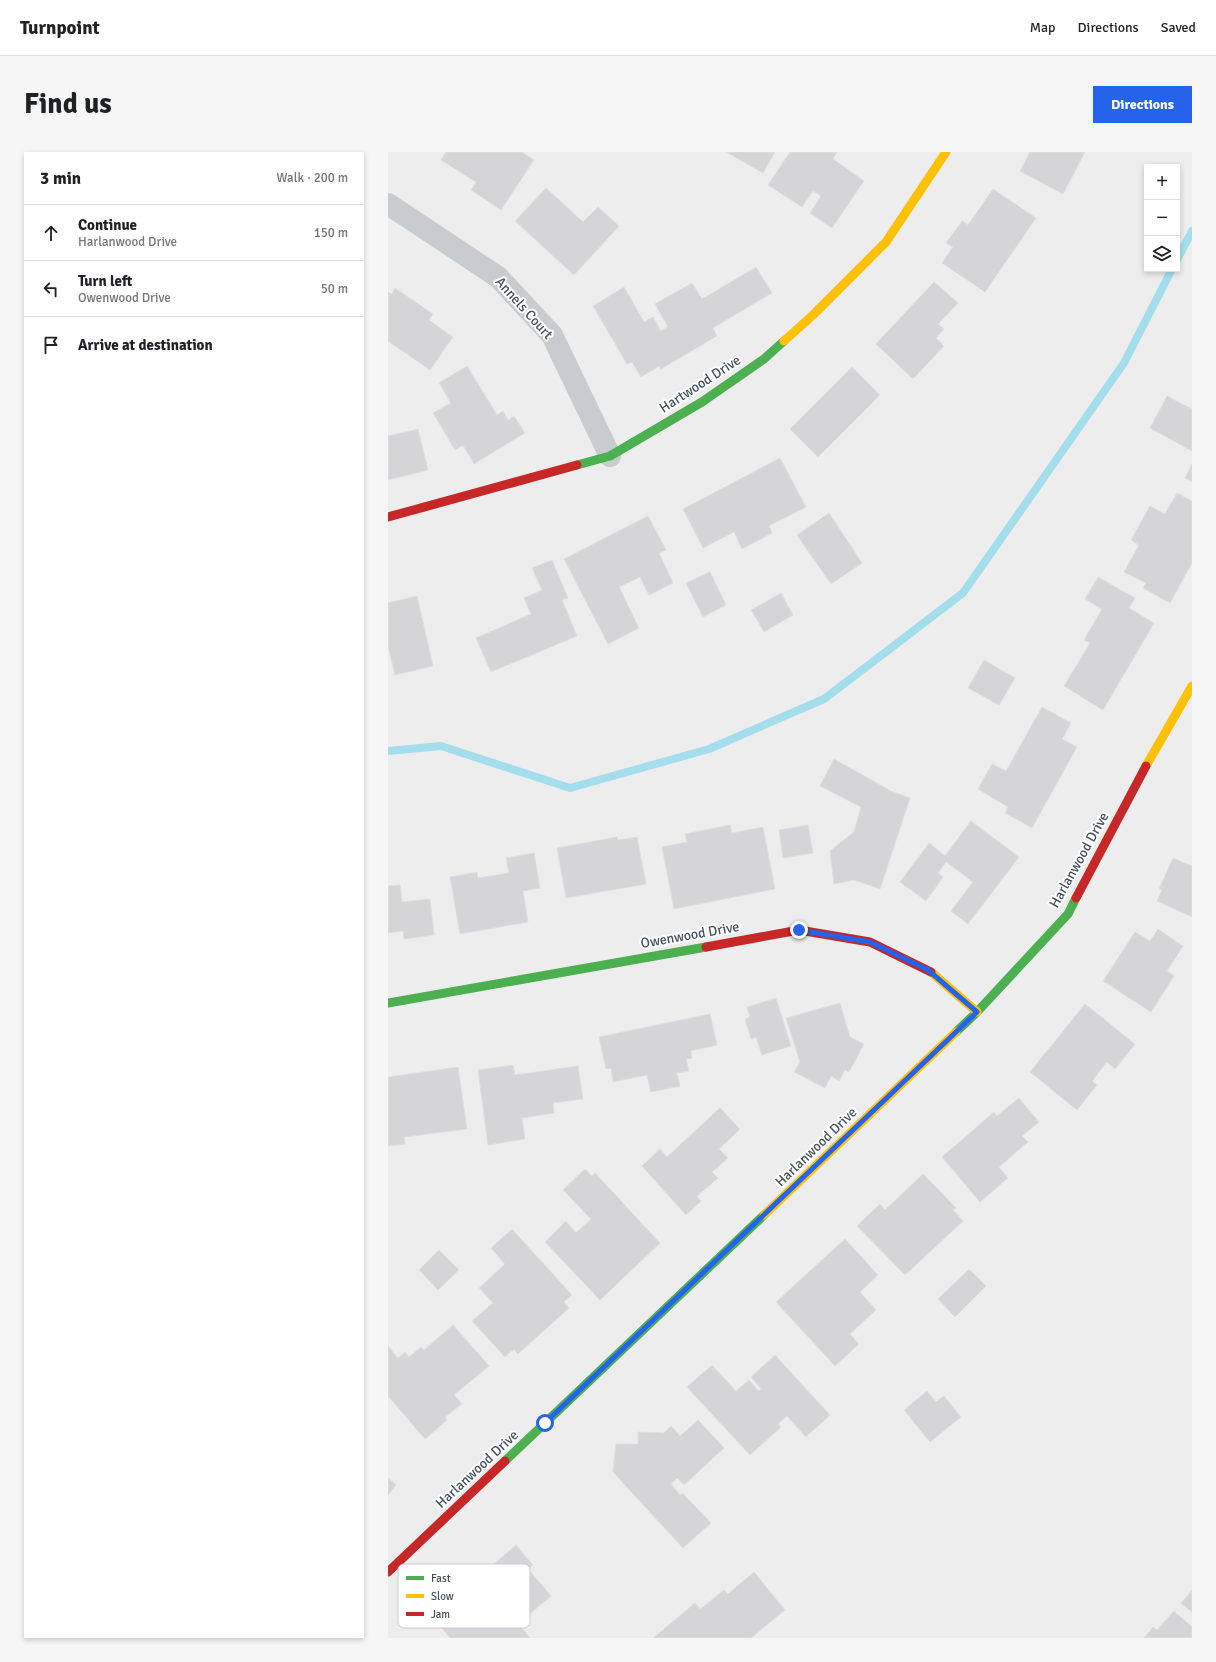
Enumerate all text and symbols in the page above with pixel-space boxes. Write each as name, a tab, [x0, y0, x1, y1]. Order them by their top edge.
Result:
text: Turnpoint	[20, 16, 100, 40]
text: Map	[1030, 19, 1056, 36]
text: Directions	[1078, 19, 1139, 36]
text: Saved	[1161, 19, 1196, 36]
button: Directions	[1093, 86, 1192, 123]
text: Find us	[24, 87, 112, 121]
map controls	[1144, 164, 1180, 272]
button: +	[1144, 164, 1180, 200]
text: 3 min	[40, 168, 81, 189]
text: Walk · 200 m	[277, 170, 348, 186]
button: −	[1144, 200, 1180, 236]
text: Continue	[78, 216, 137, 234]
icon: ahead	[40, 222, 62, 244]
text: 150 m	[314, 225, 348, 241]
text: Harlanwood Drive	[78, 234, 177, 250]
button: layers	[1144, 236, 1180, 272]
text: Turn left	[78, 272, 132, 290]
street label: Annels Court	[492, 273, 556, 343]
icon: left	[40, 278, 62, 300]
text: 50 m	[321, 281, 348, 297]
text: Owenwood Drive	[78, 290, 171, 306]
icon: arrive	[40, 334, 62, 356]
text: Arrive at destination	[78, 336, 213, 354]
street label: Hartwood Drive	[656, 351, 744, 417]
street label: Harlanwood Drive	[1046, 809, 1112, 911]
street label: Owenwood Drive	[639, 918, 741, 952]
route end	[790, 921, 808, 939]
street label: Harlanwood Drive	[772, 1104, 860, 1190]
route start	[536, 1414, 554, 1432]
street label: Harlanwood Drive	[432, 1426, 522, 1512]
legend	[398, 1564, 530, 1628]
text: Fast	[431, 1572, 451, 1585]
text: Slow	[431, 1590, 454, 1603]
text: Jam	[431, 1608, 450, 1621]

